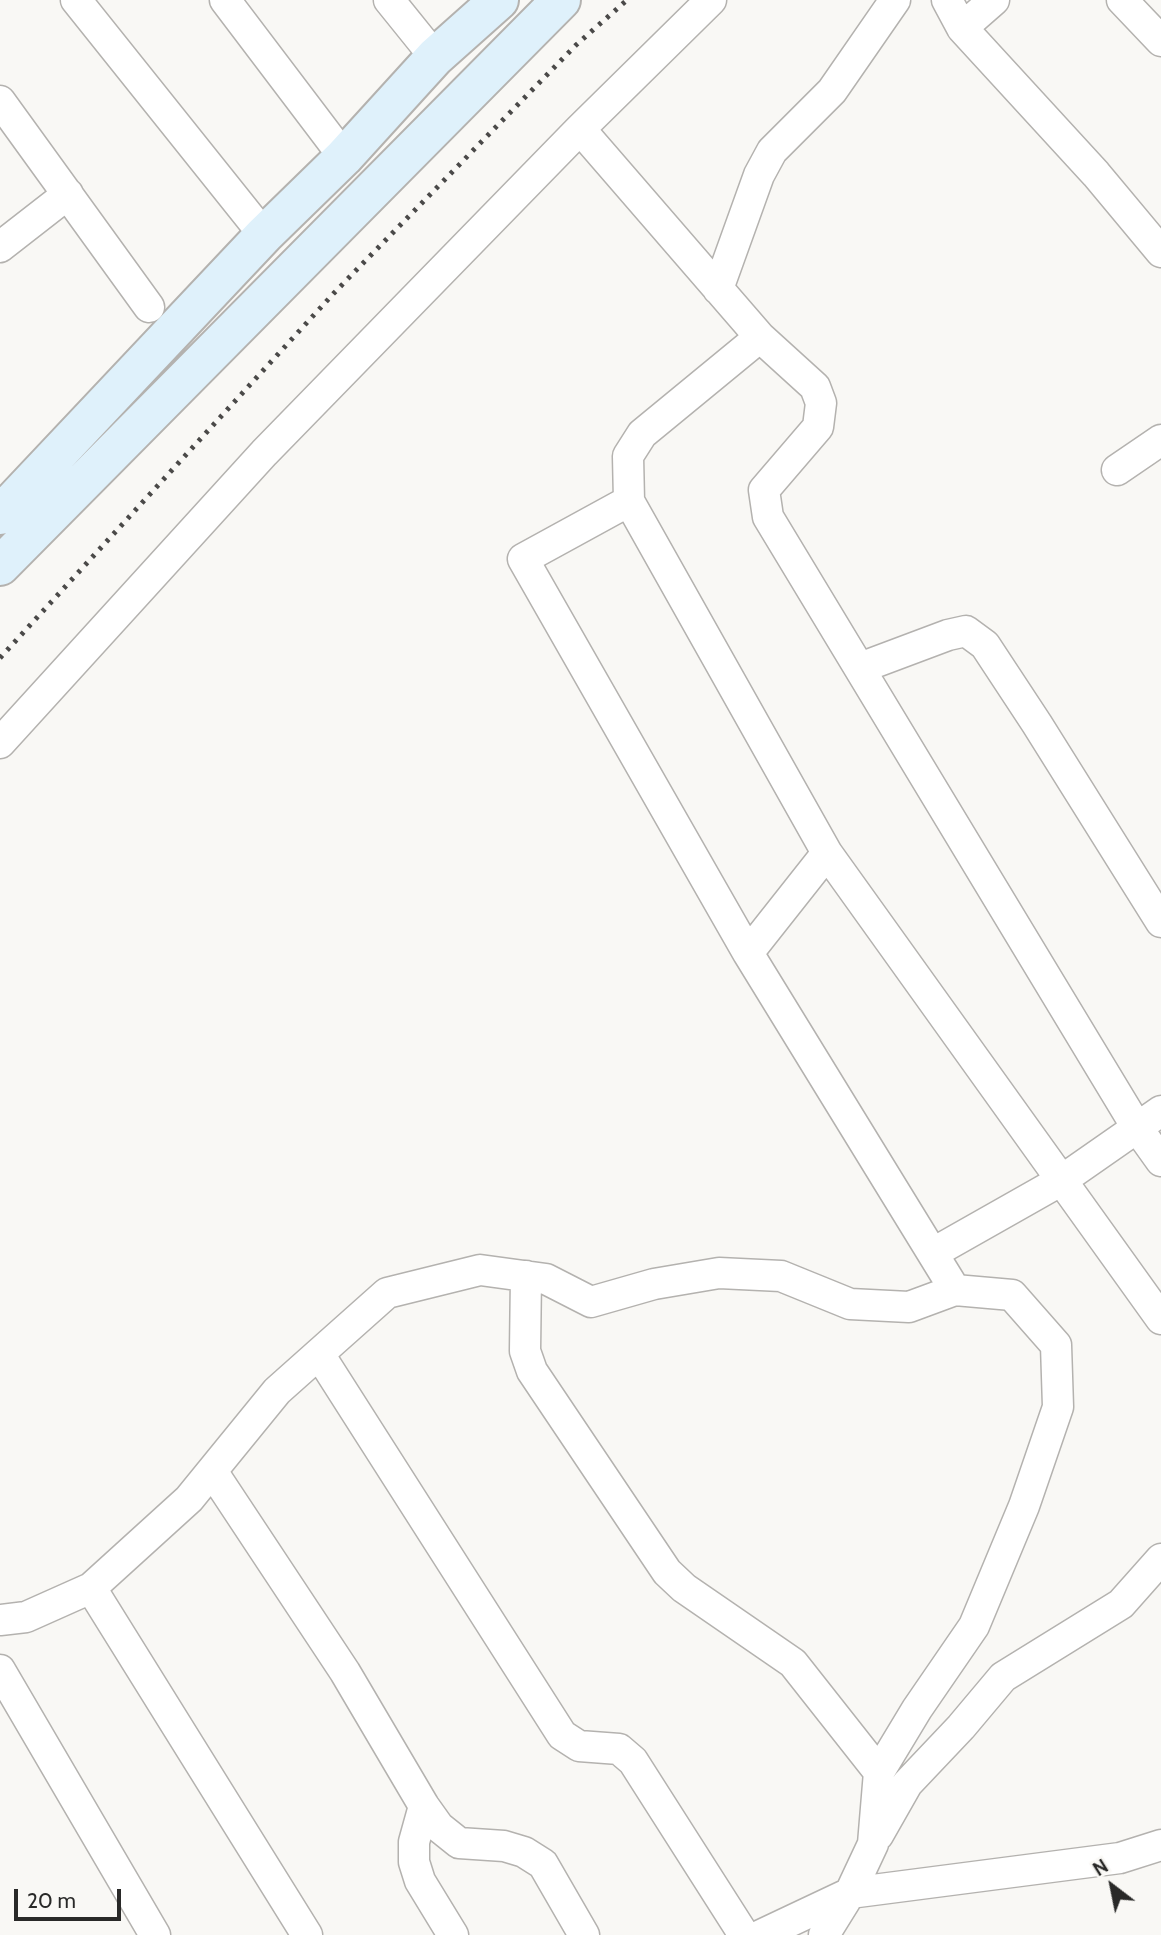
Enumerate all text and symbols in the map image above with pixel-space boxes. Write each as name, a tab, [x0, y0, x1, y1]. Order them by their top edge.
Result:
north arrow	[1077, 1851, 1147, 1921]
text: N	[1089, 1854, 1112, 1881]
scale bar	[18, 1876, 124, 1920]
text: 20 m	[27, 1888, 76, 1913]

